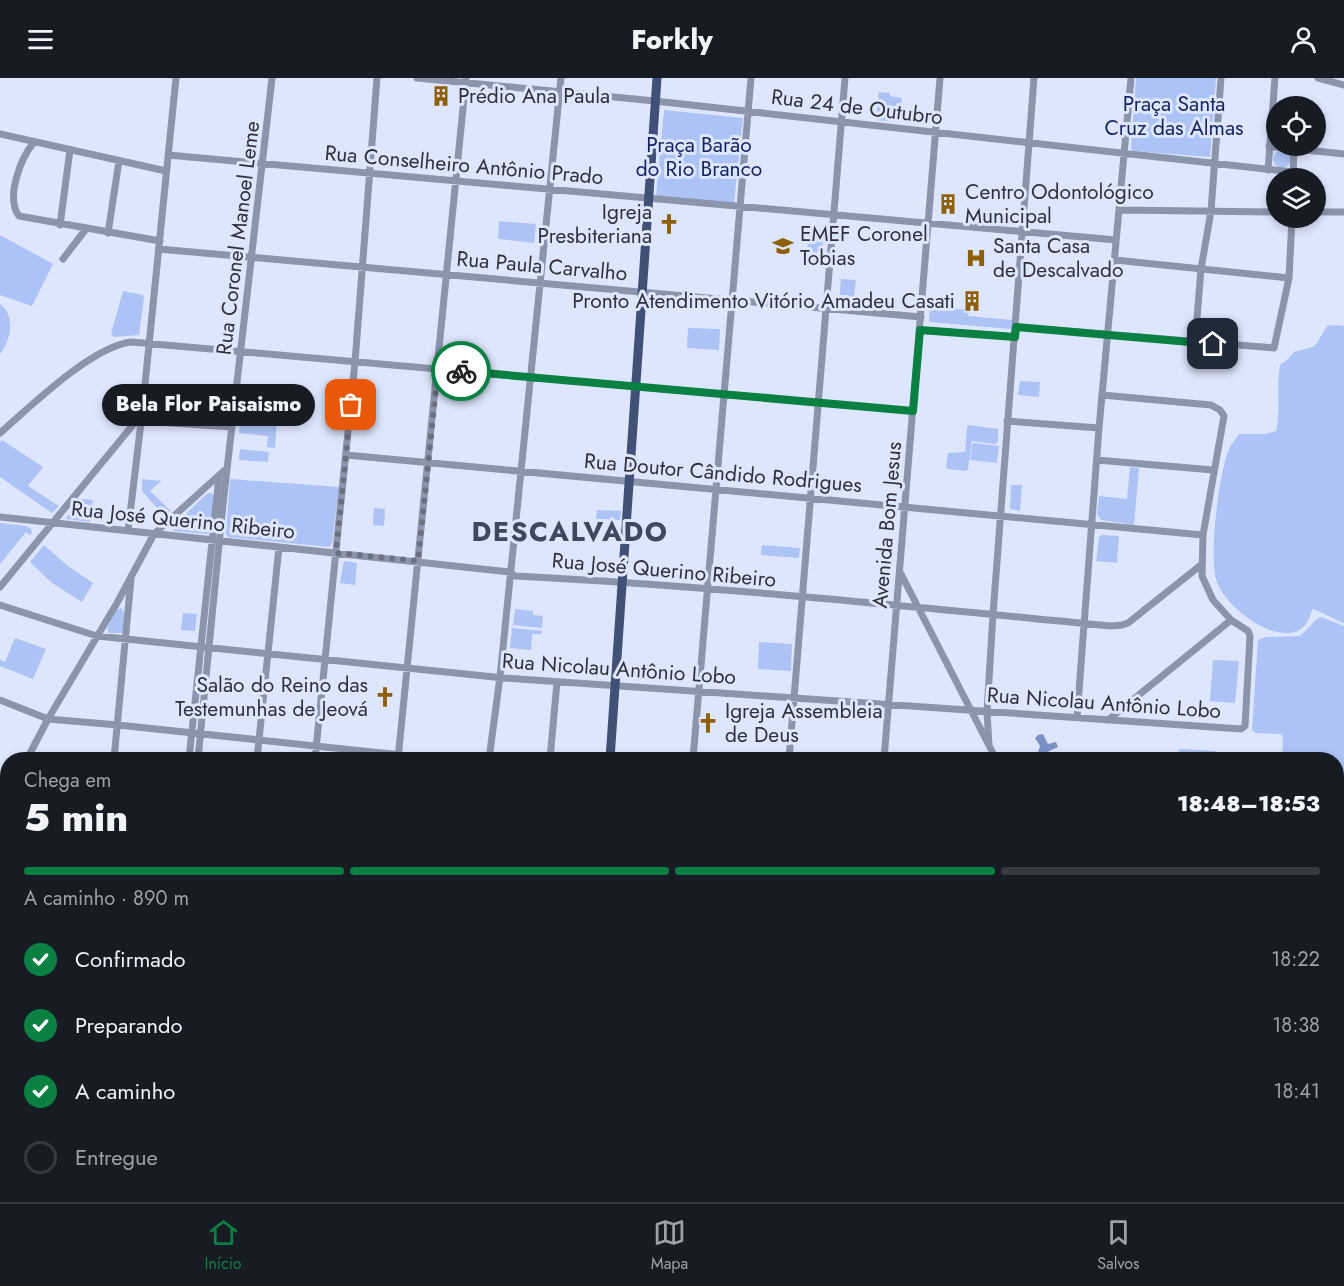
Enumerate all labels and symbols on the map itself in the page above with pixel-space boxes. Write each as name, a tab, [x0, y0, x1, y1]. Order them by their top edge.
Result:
place label: Prédio Ana Paula	[458, 81, 610, 111]
street label: Rua 24 de Outubro	[769, 82, 945, 132]
building icon: Prédio Ana Paula	[429, 84, 453, 108]
park label: Praça Santa Cruz das Almas	[1104, 89, 1244, 143]
street label: Rua Coronel Manoel Leme	[209, 119, 267, 357]
park label: Praça Barão do Rio Branco	[636, 130, 762, 184]
street label: Rua Conselheiro Antônio Prado	[323, 138, 605, 192]
place label: Centro Odontológico Municipal	[965, 177, 1154, 231]
building icon: Centro Odontológico Municipal	[936, 192, 960, 216]
place label: Igreja Presbiteriana	[538, 197, 652, 251]
church icon: Igreja Presbiteriana	[657, 212, 681, 236]
place label: EMEF Coronel Tobias	[800, 219, 928, 273]
place label: Santa Casa de Descalvado	[993, 231, 1123, 285]
school or university icon: EMEF Coronel Tobias	[771, 234, 795, 258]
street label: Rua Paula Carvalho	[455, 244, 629, 288]
hospital icon: Santa Casa de Descalvado	[964, 246, 988, 270]
place label: Pronto Atendimento Vitório Amadeu Casati	[572, 286, 955, 316]
building icon: Pronto Atendimento Vitório Amadeu Casati	[960, 289, 984, 313]
pin	[1187, 318, 1238, 369]
courier	[431, 341, 491, 401]
pin	[325, 379, 376, 430]
callout: Bela Flor Paisaismo	[102, 384, 315, 426]
street label: Avenida Bom Jesus	[865, 440, 909, 610]
street label: Rua Doutor Cândido Rodrigues	[583, 446, 863, 500]
street label: Rua José Querino Ribeiro	[70, 493, 296, 547]
district label: DESCALVADO	[472, 512, 668, 551]
street label: Rua José Querino Ribeiro	[551, 545, 777, 595]
street label: Rua Nicolau Antônio Lobo	[501, 646, 737, 692]
place label: Salão do Reino das Testemunhas de Jeová	[175, 670, 368, 724]
street label: Rua Nicolau Antônio Lobo	[986, 680, 1222, 726]
church icon: Salão do Reino das Testemunhas de Jeová	[373, 685, 397, 709]
place label: Igreja Assembleia de Deus	[725, 696, 883, 750]
church icon: Igreja Assembleia de Deus	[696, 711, 720, 735]

